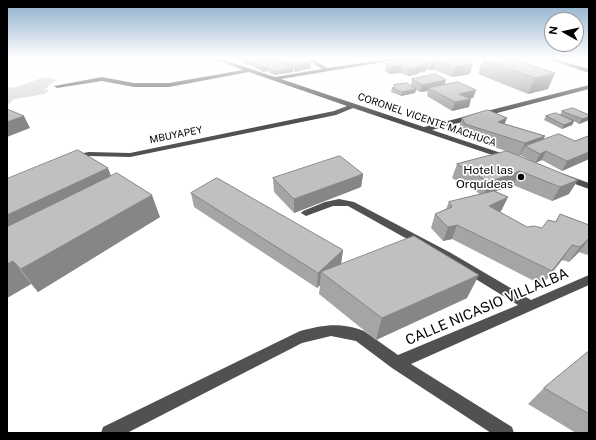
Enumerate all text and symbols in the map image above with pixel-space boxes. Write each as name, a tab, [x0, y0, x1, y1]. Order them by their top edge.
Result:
north arrow	[544, 12, 584, 52]
text: N	[547, 25, 560, 36]
street label: CORONEL VICENTE MACHUCA	[356, 91, 498, 149]
street label: MBUYAPEY	[148, 124, 204, 146]
place label: Hotel las Orquídeas	[456, 163, 513, 191]
marker: Hotel las Orquídeas	[516, 172, 526, 182]
street label: CALLE NICASIO VILLALBA	[403, 265, 571, 349]

